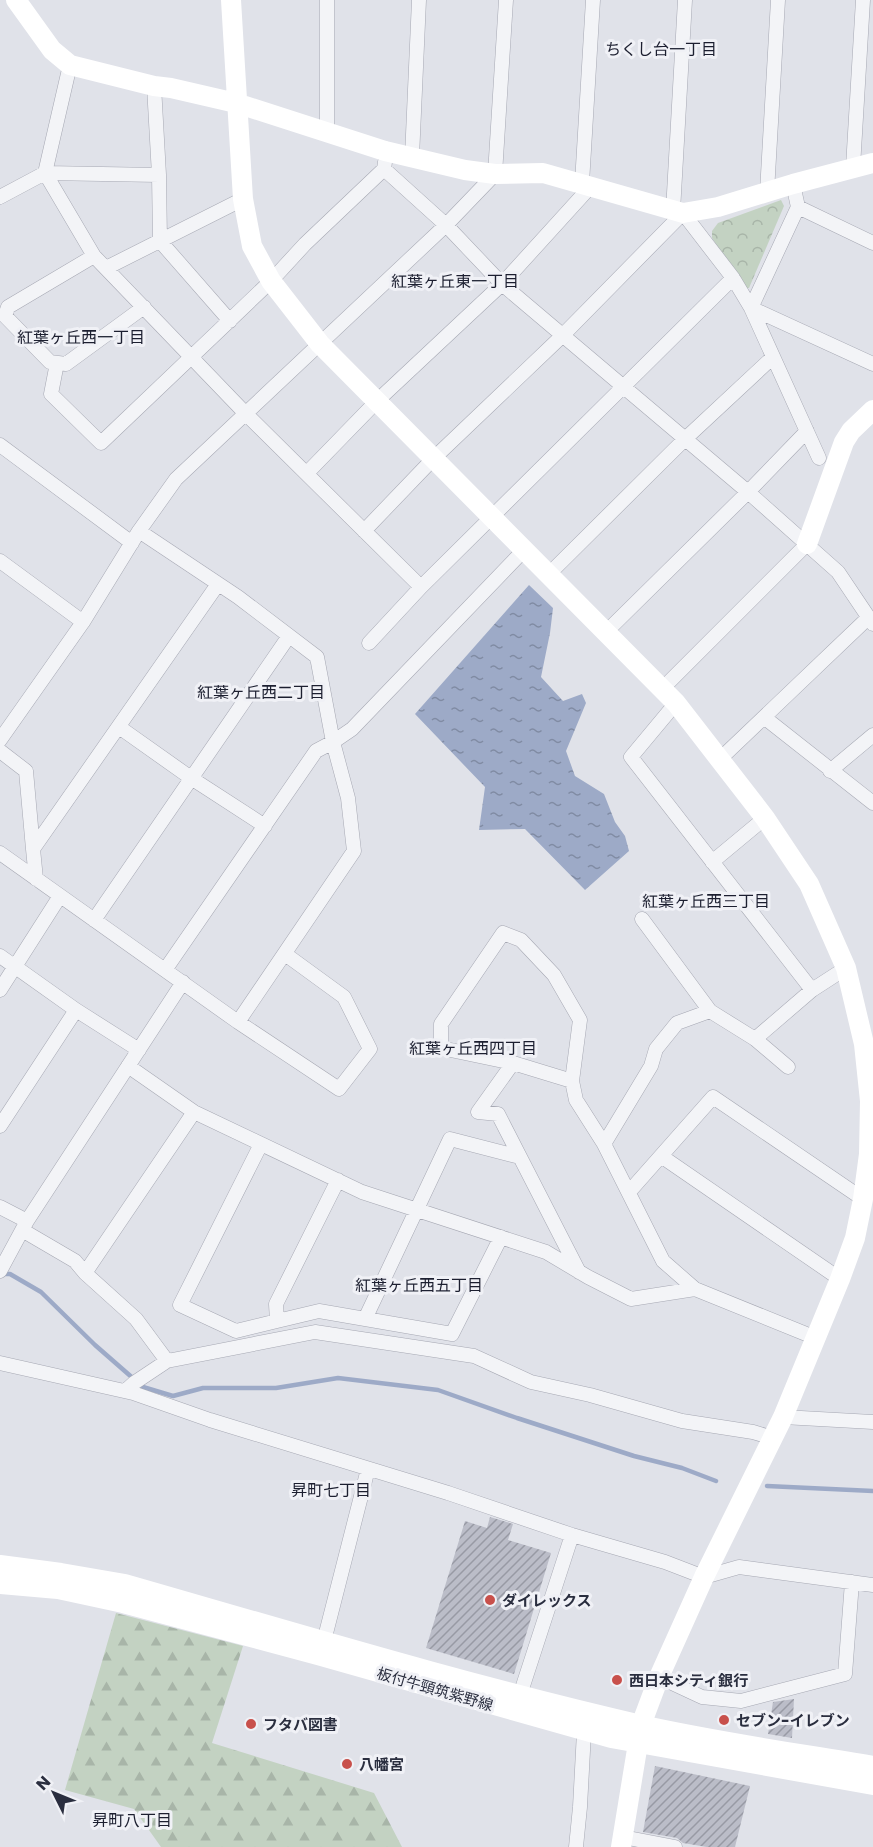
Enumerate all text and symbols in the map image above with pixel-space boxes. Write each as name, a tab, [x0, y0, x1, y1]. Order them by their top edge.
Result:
district label: ちくし台一丁目	[605, 38, 717, 61]
district label: 紅葉ヶ丘東一丁目	[391, 270, 519, 293]
district label: 紅葉ヶ丘西一丁目	[17, 326, 145, 349]
district label: 紅葉ヶ丘西二丁目	[197, 681, 325, 704]
district label: 紅葉ヶ丘西三丁目	[642, 890, 770, 913]
district label: 紅葉ヶ丘西四丁目	[409, 1037, 537, 1060]
district label: 紅葉ヶ丘西五丁目	[355, 1274, 483, 1297]
district label: 昇町七丁目	[291, 1479, 371, 1502]
place label: ダイレックス	[502, 1590, 592, 1611]
marker: ダイレックス	[483, 1593, 497, 1607]
street label: 板付牛頸筑紫野線	[374, 1662, 496, 1716]
place label: 西日本シティ銀行	[629, 1670, 748, 1691]
marker: 西日本シティ銀行	[610, 1673, 624, 1687]
place label: セブン-イレブン	[736, 1710, 850, 1731]
marker: セブン-イレブン	[717, 1713, 731, 1727]
place label: フタバ図書	[263, 1714, 338, 1735]
marker: フタバ図書	[244, 1717, 258, 1731]
place label: 八幡宮	[359, 1754, 404, 1775]
marker: 八幡宮	[340, 1757, 354, 1771]
north arrow	[24, 1763, 84, 1823]
text: N	[31, 1771, 56, 1795]
district label: 昇町八丁目	[92, 1809, 172, 1832]

